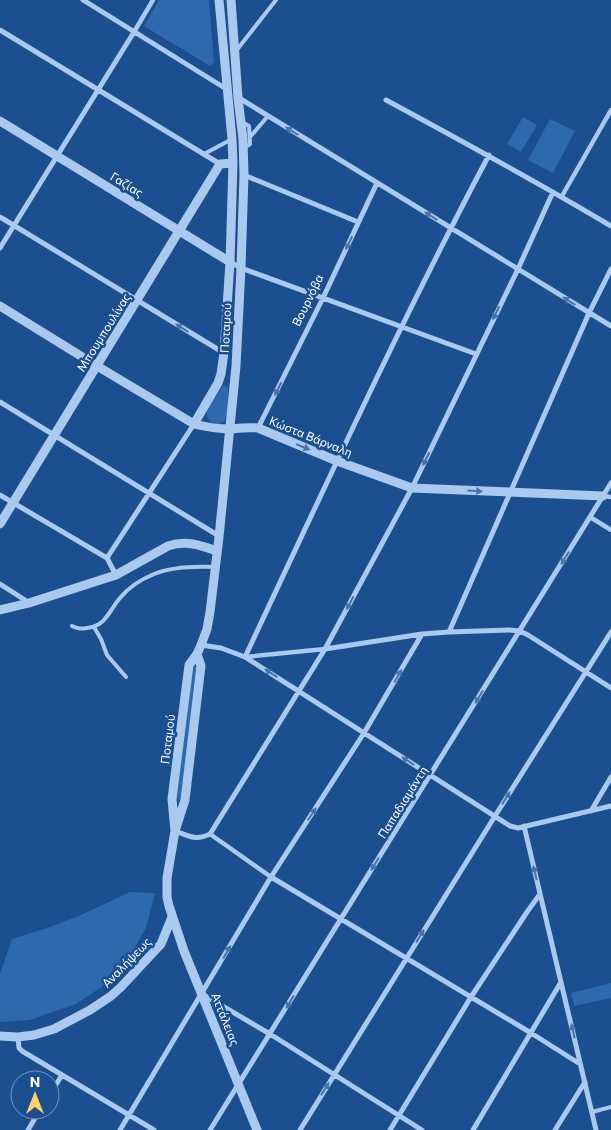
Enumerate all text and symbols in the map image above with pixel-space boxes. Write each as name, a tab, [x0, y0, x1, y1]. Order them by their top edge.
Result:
one-way arrow	[286, 126, 299, 135]
street label: Γαζίας	[108, 169, 146, 199]
one-way arrow	[424, 211, 437, 220]
one-way arrow	[344, 236, 352, 250]
street label: Βουρνόβα	[288, 272, 326, 328]
street label: Μπουμπουλίνας	[73, 290, 133, 374]
one-way arrow	[563, 296, 576, 305]
street label: Ποταμού	[217, 302, 233, 353]
one-way arrow	[492, 306, 500, 320]
one-way arrow	[175, 324, 188, 333]
one-way arrow	[273, 382, 281, 396]
street label: Κώστα Βάρναλη	[267, 413, 355, 459]
one-way arrow	[296, 443, 310, 451]
one-way arrow	[422, 452, 430, 466]
one-way arrow	[468, 488, 484, 496]
one-way arrow	[560, 552, 569, 565]
one-way arrow	[346, 596, 354, 610]
one-way arrow	[264, 669, 277, 678]
one-way arrow	[393, 669, 402, 682]
one-way arrow	[475, 690, 484, 703]
street label: Ποταμού	[157, 713, 177, 765]
one-way arrow	[401, 756, 414, 765]
street label: Παπαδιαμάντη	[374, 763, 430, 841]
one-way arrow	[502, 791, 511, 804]
one-way arrow	[307, 807, 317, 820]
one-way arrow	[370, 858, 380, 871]
one-way arrow	[531, 866, 539, 881]
one-way arrow	[416, 929, 425, 942]
street label: Αναλήψεως	[99, 934, 153, 990]
one-way arrow	[222, 945, 231, 958]
street label: Αττάλειας	[209, 991, 243, 1047]
one-way arrow	[285, 996, 294, 1009]
one-way arrow	[569, 1024, 577, 1039]
north arrow	[10, 1070, 60, 1120]
text: N	[30, 1073, 40, 1090]
one-way arrow	[321, 1082, 330, 1095]

